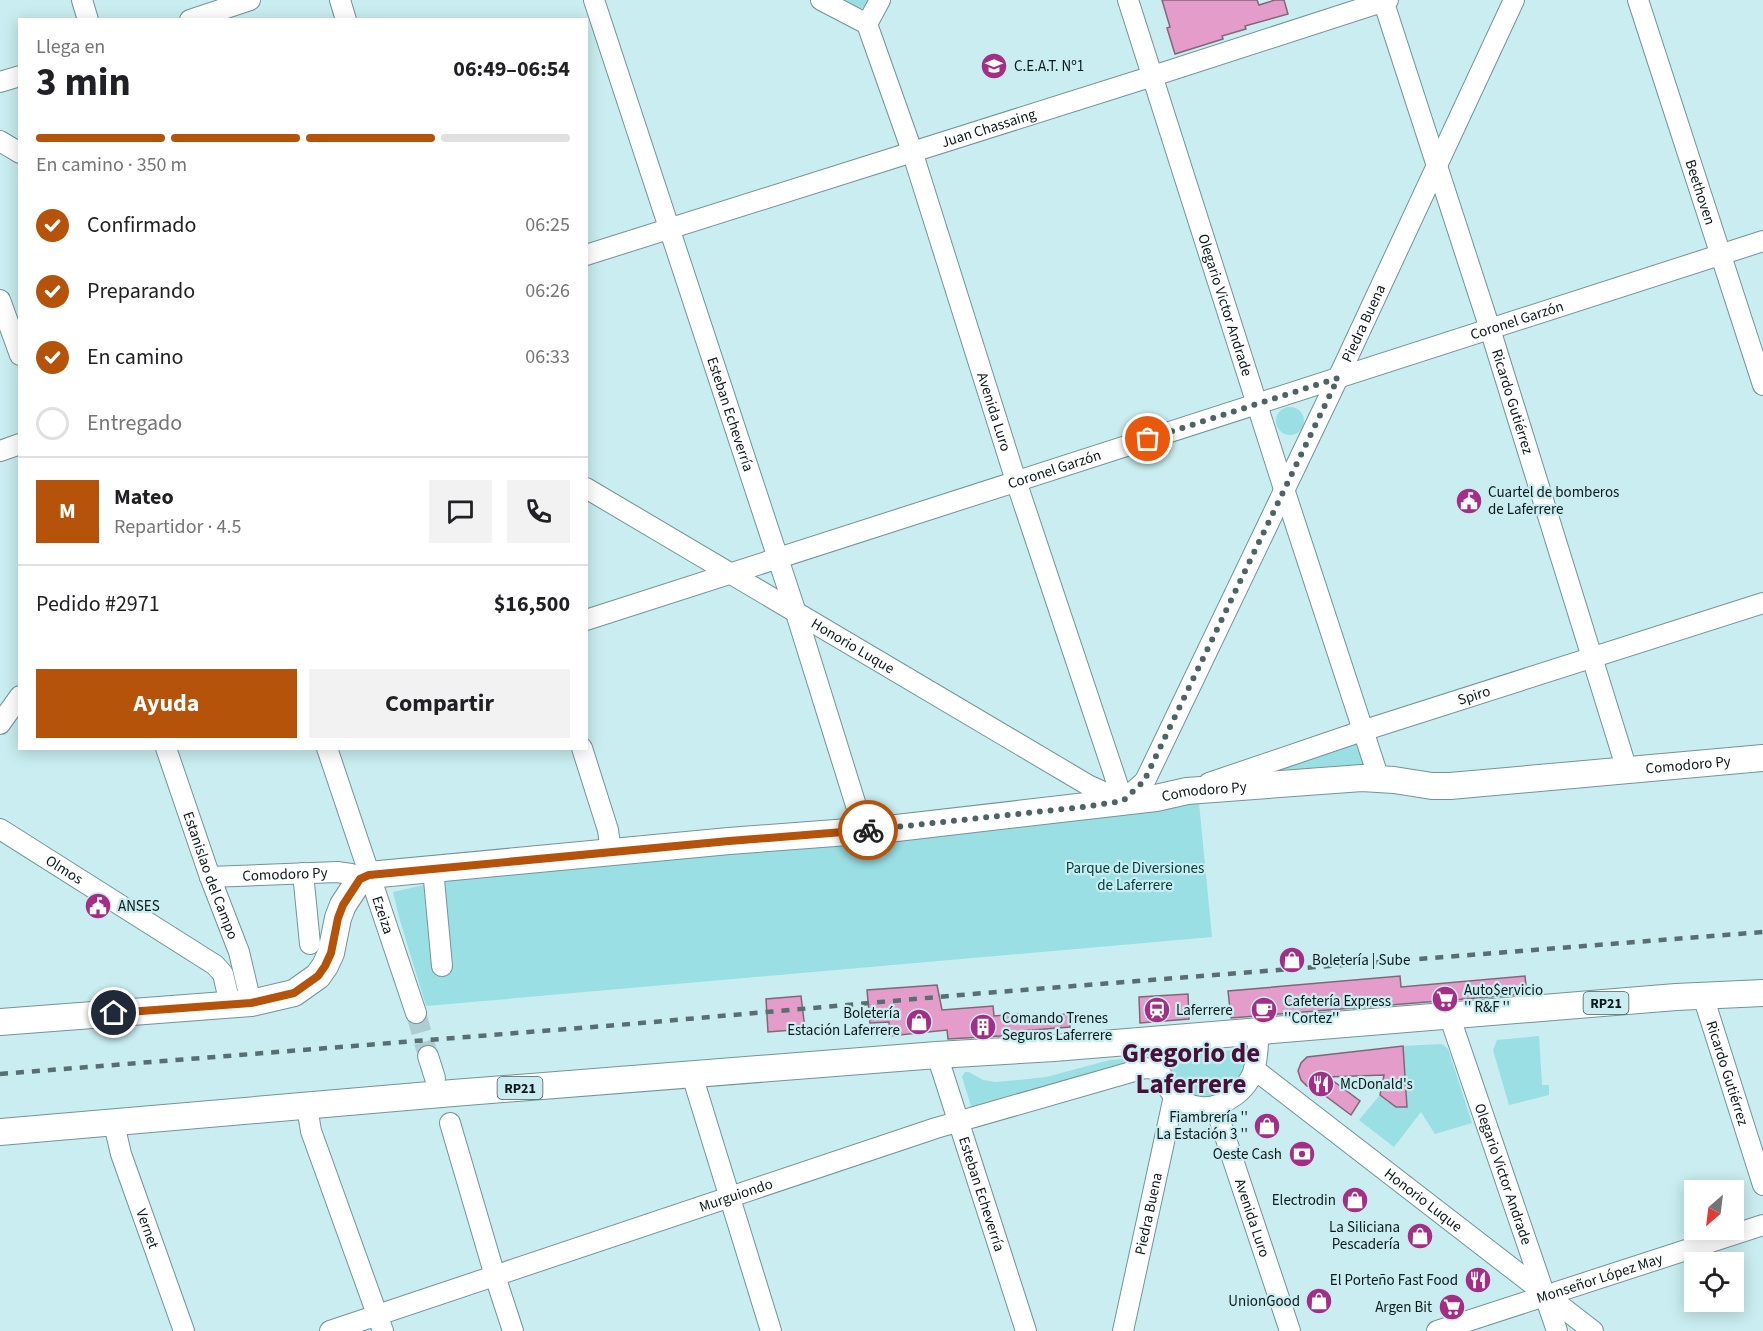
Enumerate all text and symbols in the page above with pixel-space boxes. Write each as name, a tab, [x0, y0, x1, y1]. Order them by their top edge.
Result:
text: Llega en	[36, 33, 105, 61]
school or university icon: C.E.A.T. Nº1	[979, 51, 1009, 81]
text: 06:49–06:54	[453, 53, 570, 85]
text: 3 min	[36, 55, 131, 111]
place label: C.E.A.T. Nº1	[1014, 56, 1084, 77]
street label: Juan Chassaing	[939, 104, 1039, 153]
text: En camino · 350 m	[36, 151, 187, 179]
street label: Beethoven	[1679, 157, 1720, 228]
icon: check	[36, 209, 69, 242]
text: Confirmado	[87, 209, 196, 241]
text: 06:25	[525, 211, 570, 239]
street label: Olegario Victor Andrade	[1192, 231, 1257, 379]
icon: check	[36, 275, 69, 308]
text: Preparando	[87, 275, 195, 307]
text: 06:26	[525, 277, 570, 305]
street label: Piedra Buena	[1337, 281, 1391, 366]
street label: Coronel Garzón	[1468, 296, 1566, 346]
icon: check	[36, 341, 69, 374]
text: En camino	[87, 341, 184, 373]
text: 06:33	[525, 343, 570, 371]
street label: Ricardo Gutiérrez	[1486, 347, 1538, 457]
street label: Esteban Echeverría	[701, 354, 759, 474]
street label: Avenida Luro	[971, 370, 1016, 454]
text: Entregado	[87, 407, 182, 439]
pin	[1122, 413, 1173, 464]
icon: bag	[1131, 422, 1164, 455]
street label: Coronel Garzón	[1005, 445, 1104, 495]
button: chat	[429, 480, 492, 543]
button: phone	[507, 480, 570, 543]
text: Mateo	[114, 481, 174, 513]
place label: Cuartel de bomberos de Laferrere	[1488, 482, 1619, 520]
public building icon: Cuartel de bomberos de Laferrere	[1454, 486, 1484, 516]
text: M	[59, 495, 76, 527]
text: Repartidor · 4.5	[114, 513, 241, 541]
text: Pedido #2971	[36, 588, 160, 620]
text: $16,500	[494, 588, 570, 620]
street label: Honorio Luque	[807, 613, 898, 679]
button: Ayuda	[36, 669, 297, 738]
button: Compartir	[309, 669, 570, 738]
street label: Spiro	[1455, 681, 1493, 711]
street label: Comodoro Py	[1645, 751, 1732, 779]
street label: Comodoro Py	[1160, 777, 1247, 807]
courier	[838, 800, 898, 860]
street label: Estanislao del Campo	[177, 809, 243, 943]
icon: bike	[852, 814, 885, 847]
street label: Olmos	[41, 850, 87, 890]
park label: Parque de Diversiones de Laferrere	[1066, 858, 1204, 896]
street label: Comodoro Py	[242, 862, 328, 887]
public building icon: ANSES	[83, 891, 113, 921]
street label: Ezeiza	[366, 893, 399, 937]
place label: ANSES	[118, 896, 160, 917]
shop icon: Boletería | Sube	[1277, 945, 1307, 975]
place label: Boletería | Sube	[1312, 950, 1410, 971]
place label: Auto$ervicio '' R&F ''	[1464, 980, 1543, 1018]
supermarket icon: Auto$ervicio '' R&F ''	[1430, 984, 1460, 1014]
pin	[88, 987, 139, 1038]
place label: Cafetería Express ''Cortez''	[1284, 991, 1391, 1029]
road number: RP21	[1584, 992, 1628, 1014]
station icon: Laferrere	[1142, 995, 1172, 1025]
cafe icon: Cafetería Express ''Cortez''	[1249, 995, 1279, 1025]
icon: home	[97, 996, 130, 1029]
place label: Laferrere	[1176, 1000, 1233, 1021]
place label: Boletería Estación Laferrere	[787, 1003, 900, 1041]
shop icon: Boletería Estación Laferrere	[904, 1007, 934, 1037]
place label: Comando Trenes Seguros Laferrere	[1002, 1008, 1112, 1046]
building icon: Comando Trenes Seguros Laferrere	[968, 1012, 998, 1042]
street label: Ricardo Gutiérrez	[1701, 1018, 1754, 1128]
district label: Gregorio de Laferrere	[1122, 1034, 1260, 1104]
restaurant icon: McDonald's	[1306, 1069, 1336, 1099]
place label: McDonald's	[1340, 1074, 1413, 1095]
road number: RP21	[498, 1077, 542, 1099]
street label: Olegario Victor Andrade	[1469, 1101, 1537, 1248]
place label: Fiambrería '' La Estación 3 ''	[1156, 1107, 1248, 1145]
shop icon: Fiambrería '' La Estación 3 ''	[1252, 1111, 1282, 1141]
street label: Esteban Echeverría	[953, 1134, 1010, 1254]
bank icon: Oeste Cash	[1287, 1139, 1317, 1169]
place label: Oeste Cash	[1213, 1144, 1282, 1165]
street label: Honorio Luque	[1380, 1163, 1466, 1237]
street label: Piedra Buena	[1130, 1171, 1168, 1257]
street label: Murguiondo	[696, 1173, 776, 1218]
street label: Avenida Luro	[1229, 1176, 1275, 1260]
north arrow	[1684, 1180, 1744, 1240]
map controls	[1684, 1180, 1744, 1312]
shop icon: Electrodin	[1340, 1185, 1370, 1215]
place label: Electrodin	[1272, 1190, 1336, 1211]
street label: Vernet	[130, 1206, 164, 1252]
place label: La Siliciana Pescadería	[1329, 1217, 1400, 1255]
shop icon: La Siliciana Pescadería	[1405, 1221, 1435, 1251]
street label: Monseñor López May	[1534, 1248, 1666, 1309]
button: locate	[1684, 1252, 1744, 1312]
restaurant icon: El Porteño Fast Food	[1463, 1265, 1493, 1295]
place label: El Porteño Fast Food	[1330, 1270, 1458, 1291]
shop icon: UnionGood	[1304, 1286, 1334, 1316]
place label: UnionGood	[1228, 1291, 1300, 1312]
supermarket icon: Argen Bit	[1437, 1292, 1467, 1322]
place label: Argen Bit	[1375, 1297, 1432, 1318]

